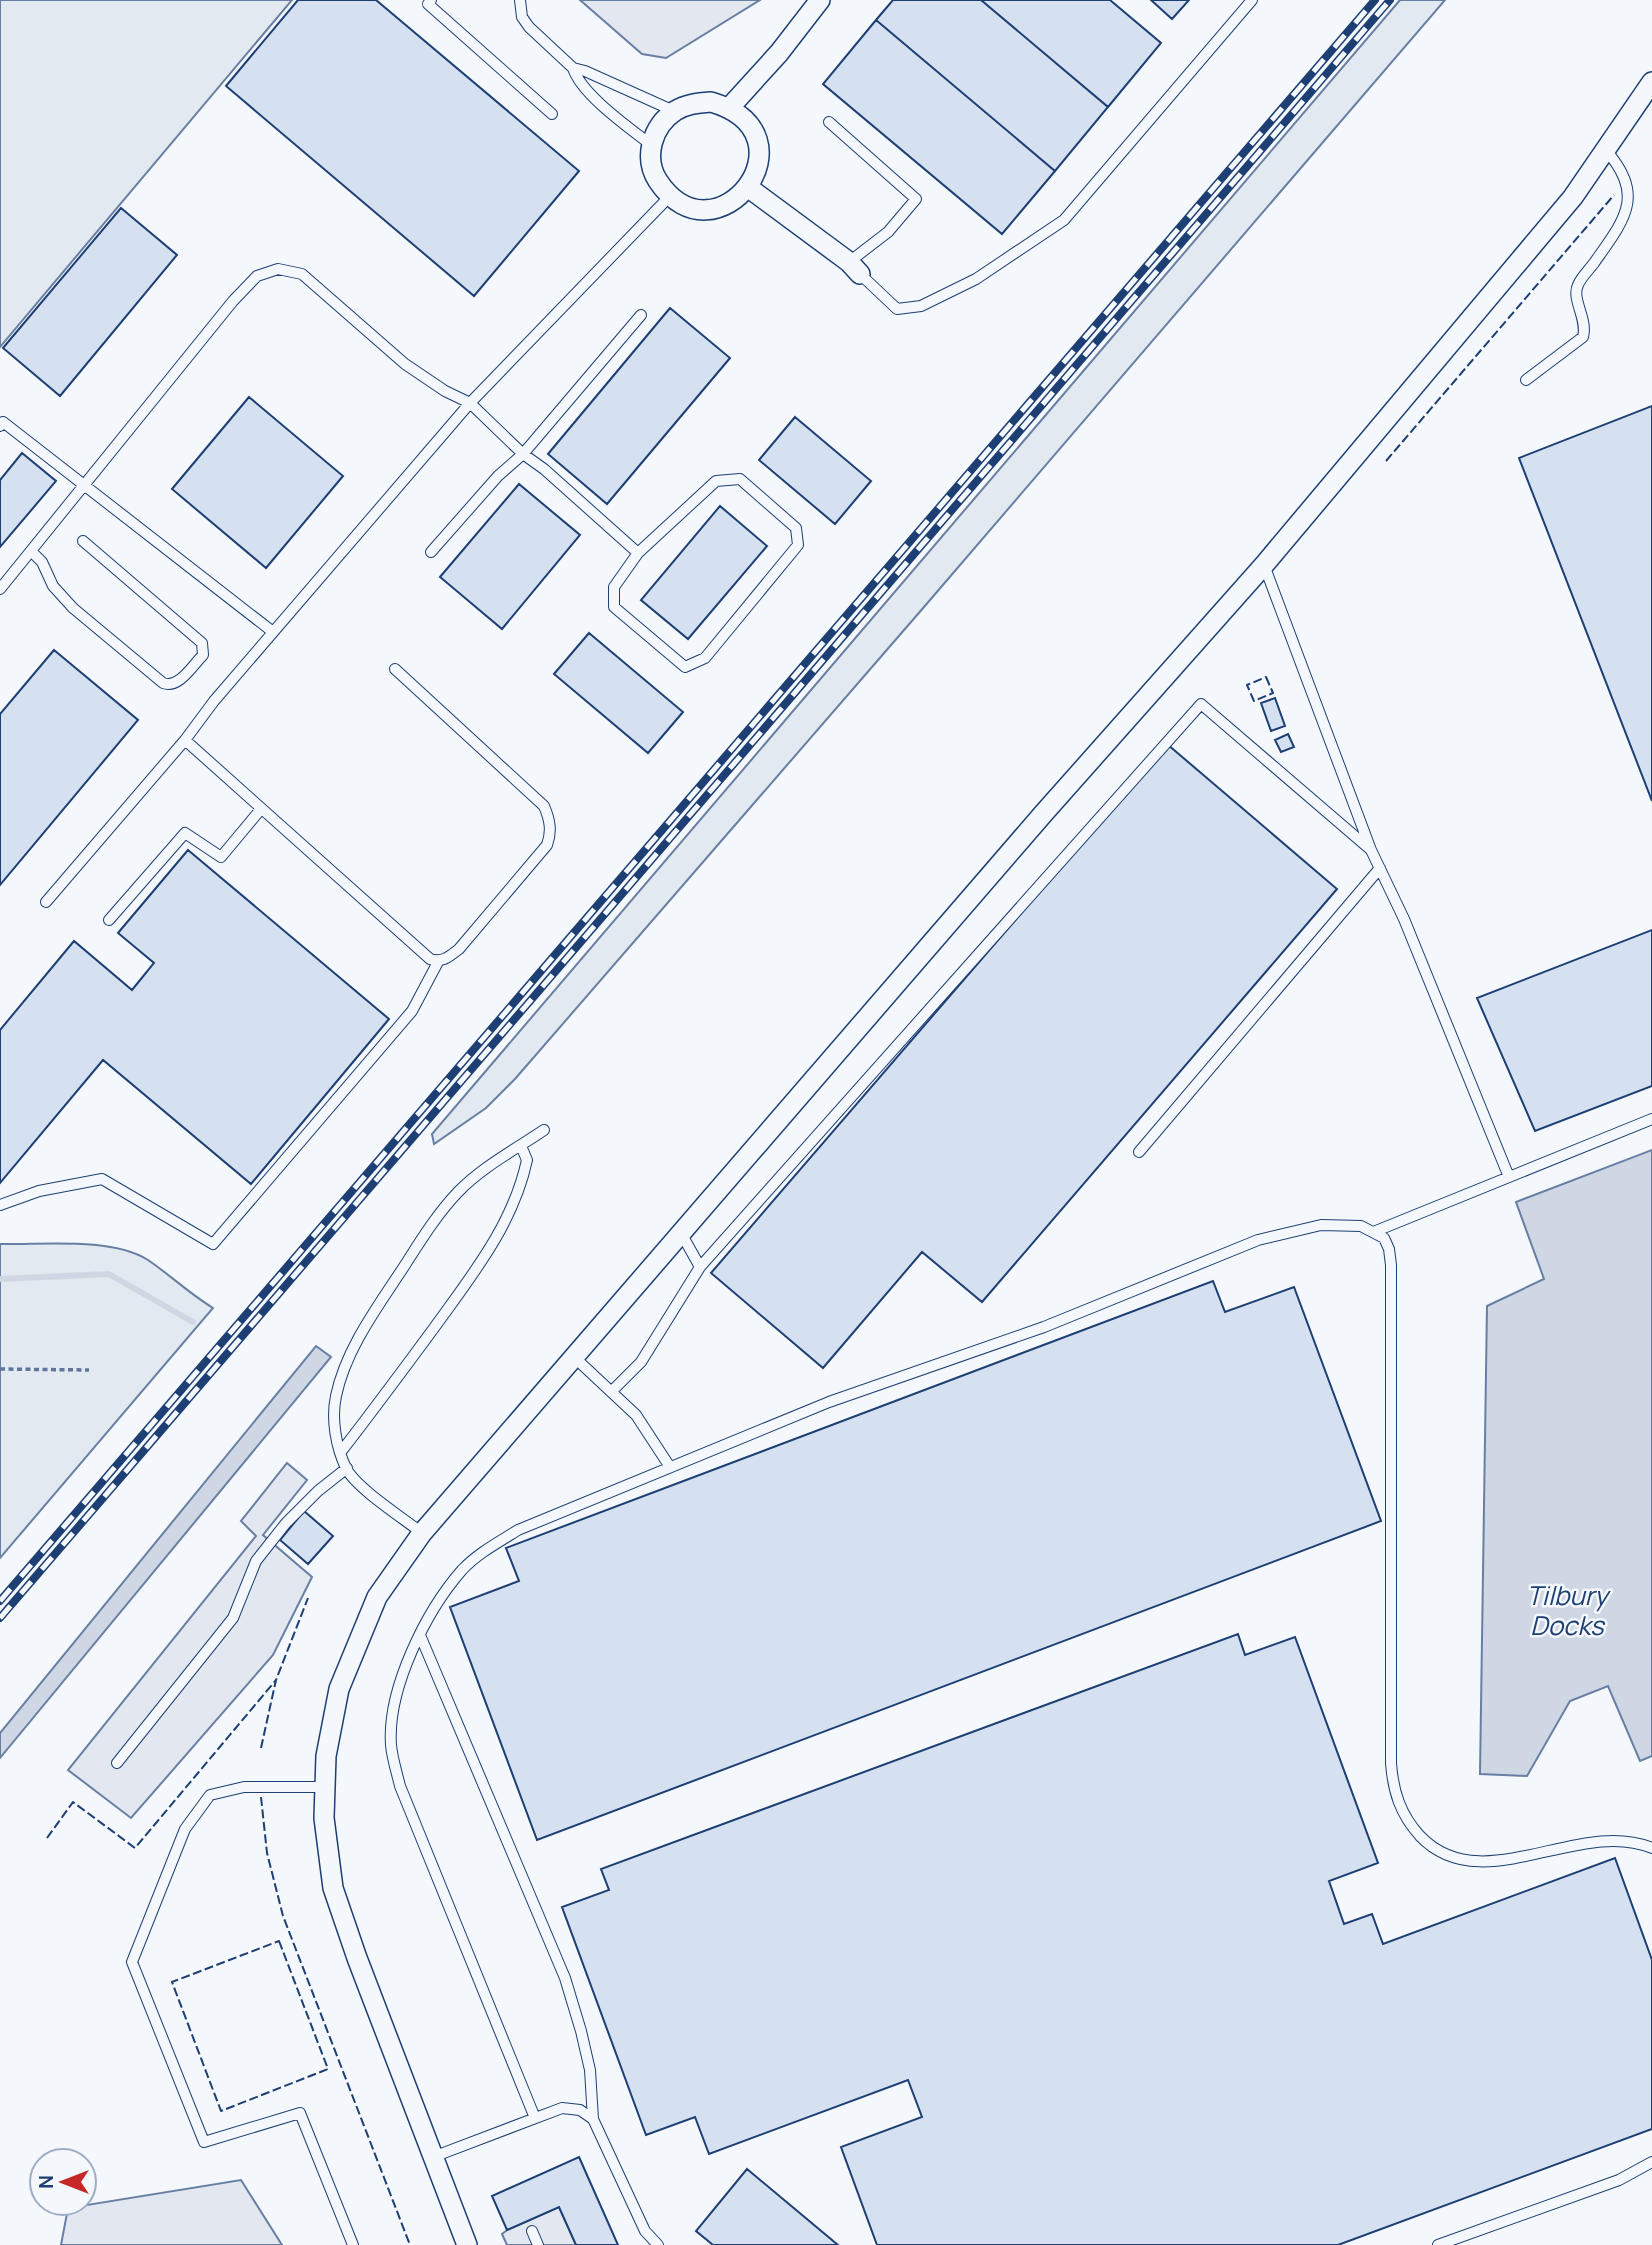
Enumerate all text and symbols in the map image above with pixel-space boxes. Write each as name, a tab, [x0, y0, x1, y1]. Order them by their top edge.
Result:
water label: Tilbury Docks	[1526, 1577, 1611, 1643]
north arrow	[28, 2147, 98, 2217]
text: N	[33, 2175, 59, 2189]

